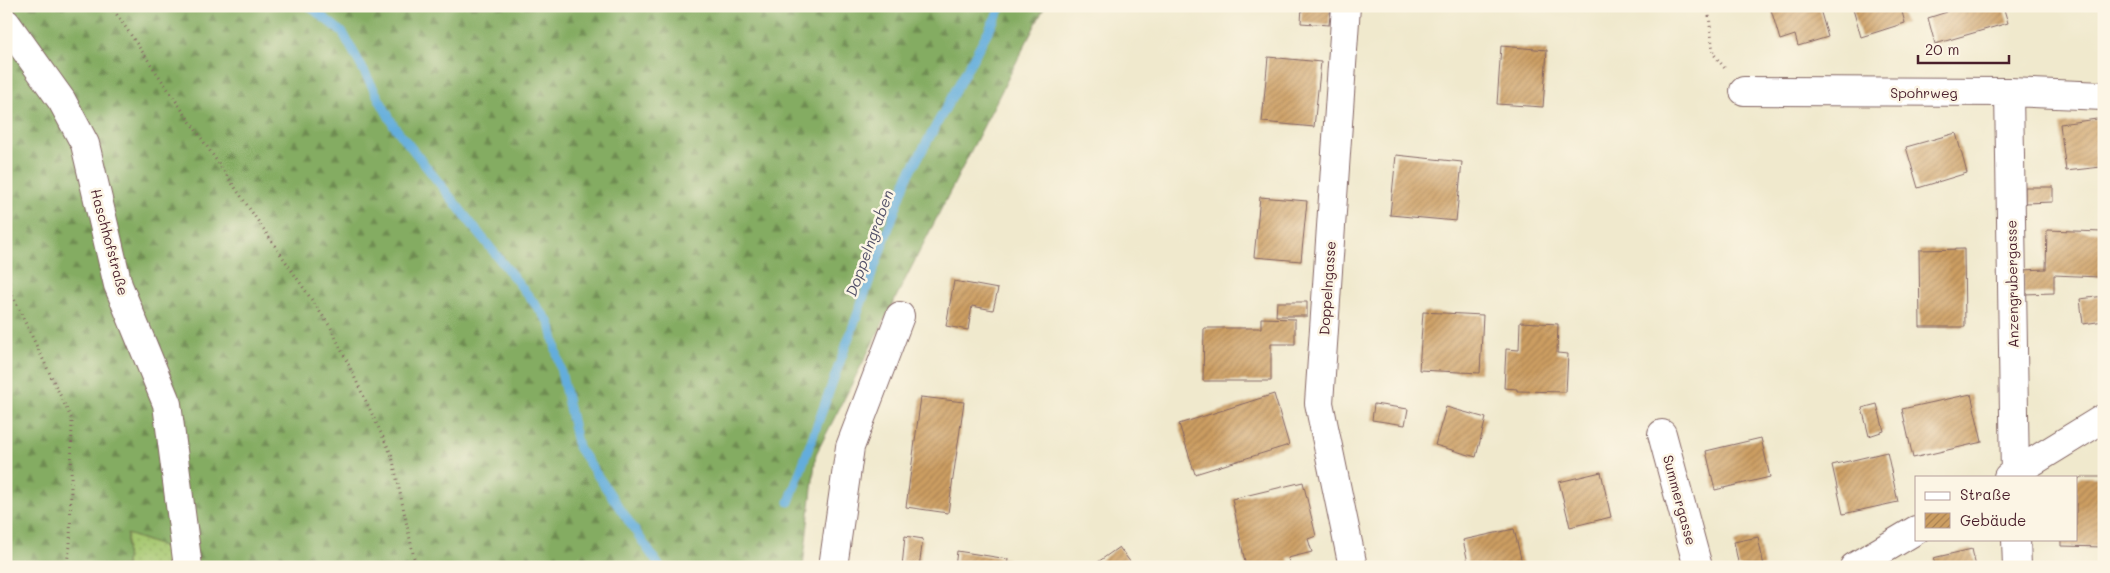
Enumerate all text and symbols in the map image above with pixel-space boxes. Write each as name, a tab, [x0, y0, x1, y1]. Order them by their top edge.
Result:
scale bar	[1918, 32, 2009, 64]
text: 20 m	[1925, 39, 1959, 59]
street label: Spohrweg	[1890, 83, 1958, 102]
street label: Haschhofstraße	[87, 187, 133, 297]
water label: Doppelngraben	[840, 187, 898, 299]
street label: Anzengrubergasse	[2001, 220, 2023, 348]
street label: Doppelngasse	[1314, 240, 1340, 336]
street label: Summergasse	[1659, 453, 1701, 547]
legend	[1915, 476, 2078, 540]
text: Straße	[1960, 484, 2011, 504]
text: Gebäude	[1960, 510, 2026, 530]

